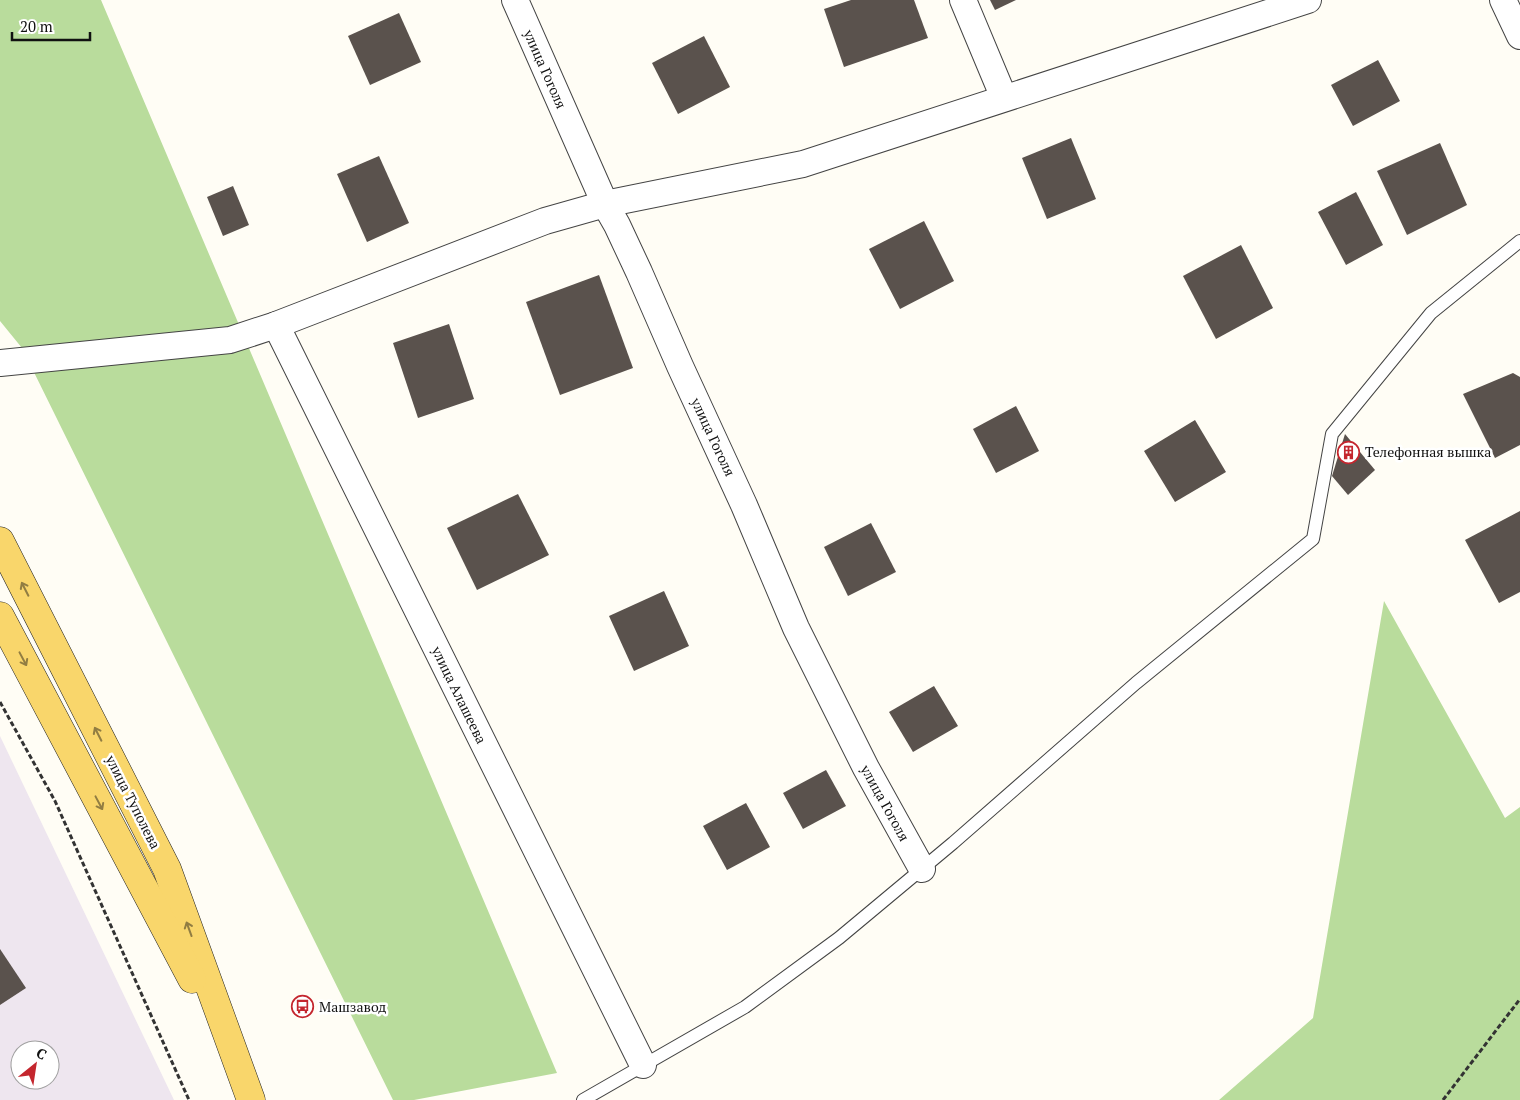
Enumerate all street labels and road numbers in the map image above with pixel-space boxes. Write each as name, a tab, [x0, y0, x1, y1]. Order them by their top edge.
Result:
street label: улица Гоголя	[519, 25, 571, 111]
street label: улица Гоголя	[687, 394, 740, 479]
street label: улица Алашеева	[427, 642, 491, 747]
street label: улица Туполева	[101, 751, 165, 852]
street label: улица Гоголя	[856, 760, 914, 844]

